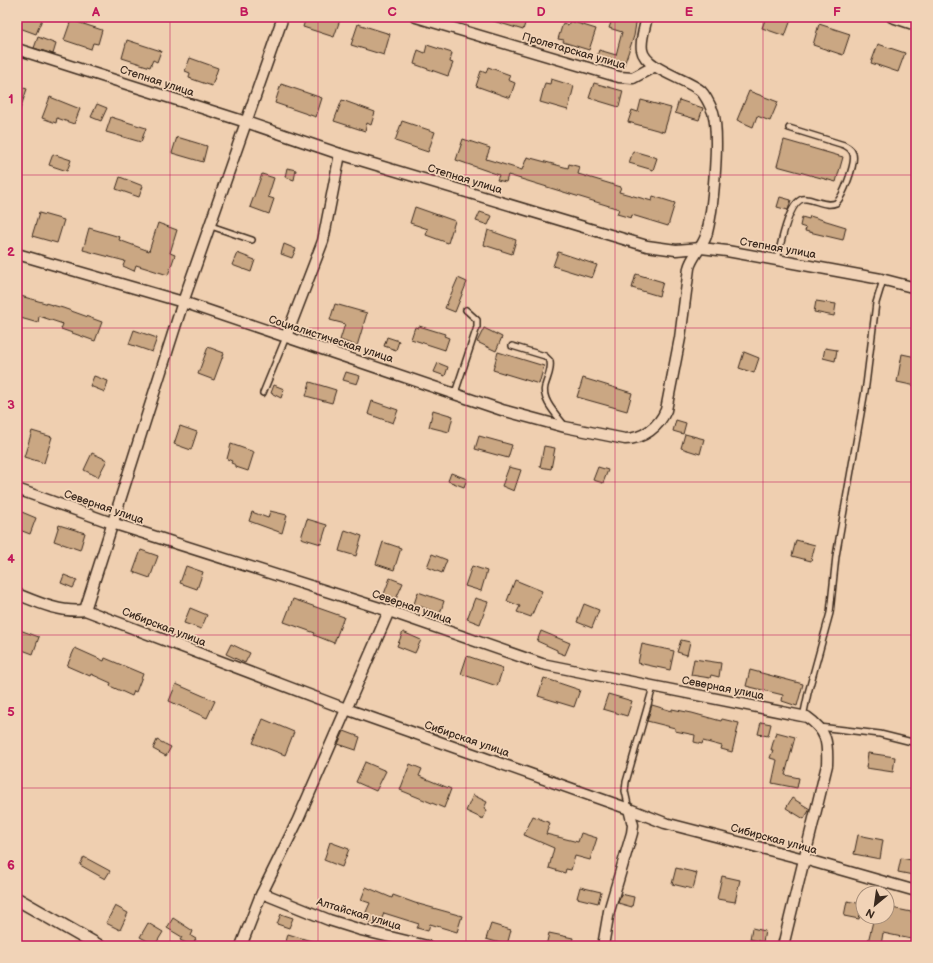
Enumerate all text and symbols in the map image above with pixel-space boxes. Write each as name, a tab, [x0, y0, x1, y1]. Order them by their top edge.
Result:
text: A	[91, 4, 100, 20]
text: B	[239, 4, 249, 20]
text: C	[387, 4, 397, 20]
text: D	[536, 4, 546, 20]
text: E	[685, 4, 694, 20]
text: F	[833, 4, 841, 20]
street label: Пролетарская улица	[521, 30, 628, 72]
street label: Степная улица	[118, 63, 196, 99]
text: 1	[8, 91, 14, 107]
street label: Степная улица	[426, 161, 504, 197]
street label: Степная улица	[739, 235, 818, 261]
text: 2	[7, 244, 15, 260]
street label: Социалистическая улица	[267, 313, 395, 365]
text: 3	[7, 397, 15, 413]
street label: Северная улица	[62, 487, 146, 527]
text: 4	[7, 551, 15, 567]
street label: Северная улица	[370, 587, 454, 627]
street label: Сибирская улица	[120, 605, 208, 649]
street label: Северная улица	[681, 674, 766, 702]
text: 5	[7, 704, 15, 720]
street label: Сибирская улица	[423, 718, 512, 760]
street label: Сибирская улица	[729, 821, 819, 857]
text: 6	[7, 857, 15, 873]
north arrow	[855, 885, 895, 925]
street label: Алтайская улица	[314, 895, 403, 933]
text: N	[864, 906, 877, 921]

